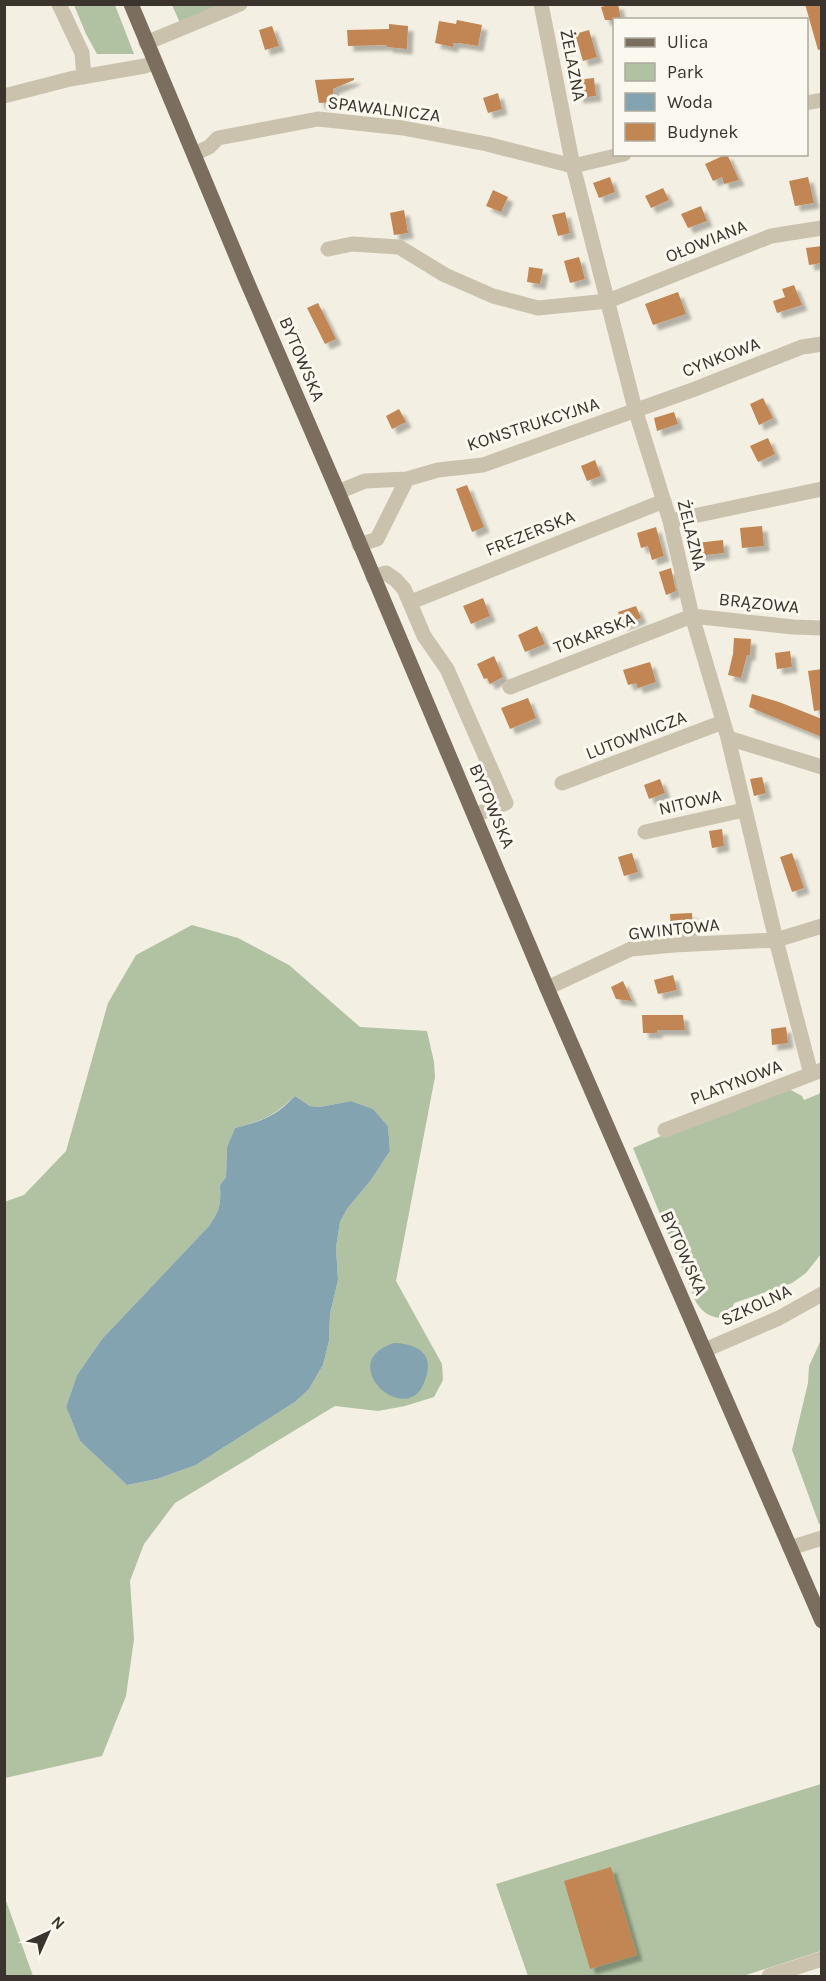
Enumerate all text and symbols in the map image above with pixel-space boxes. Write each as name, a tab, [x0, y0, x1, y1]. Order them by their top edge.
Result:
legend	[613, 18, 808, 156]
street label: ŻELAZNA	[555, 27, 591, 103]
text: Ulica	[667, 31, 708, 53]
text: Park	[667, 61, 704, 83]
street label: SPAWALNICZA	[326, 91, 442, 127]
text: Woda	[667, 91, 713, 113]
text: Budynek	[667, 121, 738, 143]
street label: OŁOWIANA	[662, 215, 750, 267]
street label: BYTOWSKA	[274, 313, 330, 405]
street label: CYNKOWA	[679, 332, 763, 382]
street label: KONSTRUKCYJNA	[464, 392, 602, 456]
street label: ŻELAZNA	[673, 497, 711, 573]
street label: FREZERSKA	[482, 505, 578, 561]
street label: BRĄZOWA	[718, 588, 800, 618]
street label: TOKARSKA	[550, 607, 638, 659]
street label: LUTOWNICZA	[582, 706, 690, 764]
street label: BYTOWSKA	[464, 760, 520, 852]
street label: NITOWA	[656, 784, 724, 820]
street label: GWINTOWA	[627, 913, 721, 945]
street label: PLATYNOWA	[687, 1054, 785, 1110]
street label: BYTOWSKA	[656, 1207, 712, 1299]
street label: SZKOLNA	[717, 1279, 795, 1331]
north arrow	[18, 1903, 78, 1963]
text: N	[47, 1912, 69, 1934]

